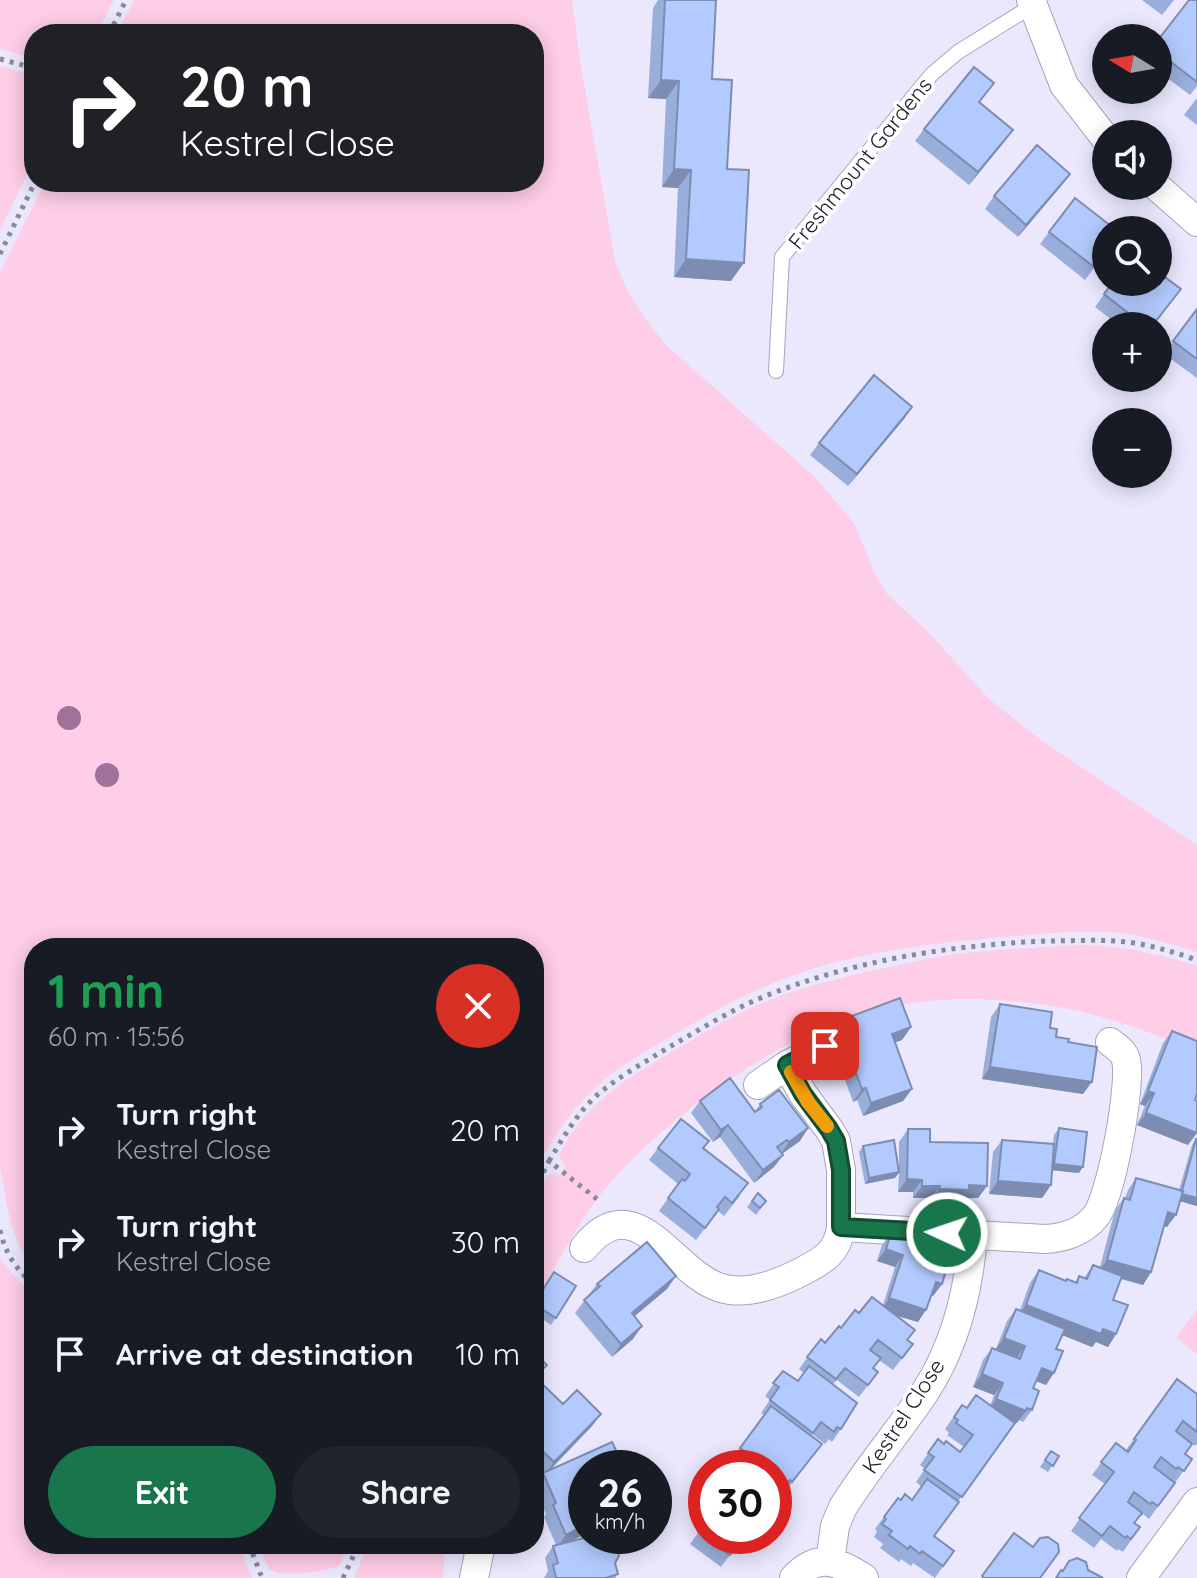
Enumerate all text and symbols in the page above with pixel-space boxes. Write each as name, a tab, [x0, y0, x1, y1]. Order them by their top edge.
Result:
north arrow	[1092, 24, 1172, 104]
map controls	[1092, 24, 1172, 488]
text: 20 m	[180, 51, 314, 121]
icon: right	[48, 56, 152, 160]
street label: Freshmount Gardens	[782, 71, 938, 255]
text: Kestrel Close	[180, 120, 395, 165]
button: sound	[1092, 120, 1172, 200]
button: search	[1092, 216, 1172, 296]
button: +	[1092, 312, 1172, 392]
button: −	[1092, 408, 1172, 488]
text: 1 min	[48, 960, 164, 1020]
button: close	[436, 964, 520, 1048]
pin	[791, 1012, 859, 1080]
text: 60 m · 15:56	[48, 1020, 184, 1053]
icon: arrive	[803, 1024, 847, 1068]
text: Turn right	[116, 1095, 257, 1133]
icon: right	[48, 1108, 92, 1152]
text: 20 m	[450, 1111, 520, 1149]
text: Kestrel Close	[116, 1133, 271, 1166]
position arrow	[905, 1191, 989, 1275]
text: Turn right	[116, 1207, 257, 1245]
icon: right	[48, 1220, 92, 1264]
text: 30 m	[451, 1223, 520, 1261]
text: Kestrel Close	[116, 1245, 271, 1278]
icon: arrive	[48, 1332, 92, 1376]
text: Arrive at destination	[116, 1335, 414, 1373]
text: 10 m	[456, 1335, 520, 1373]
street label: Kestrel Close	[855, 1353, 951, 1479]
button: Exit	[48, 1446, 276, 1538]
button: Share	[292, 1446, 520, 1538]
speed limit sign: 30	[688, 1450, 792, 1554]
text: 26	[598, 1467, 642, 1517]
text: km/h	[595, 1509, 645, 1534]

